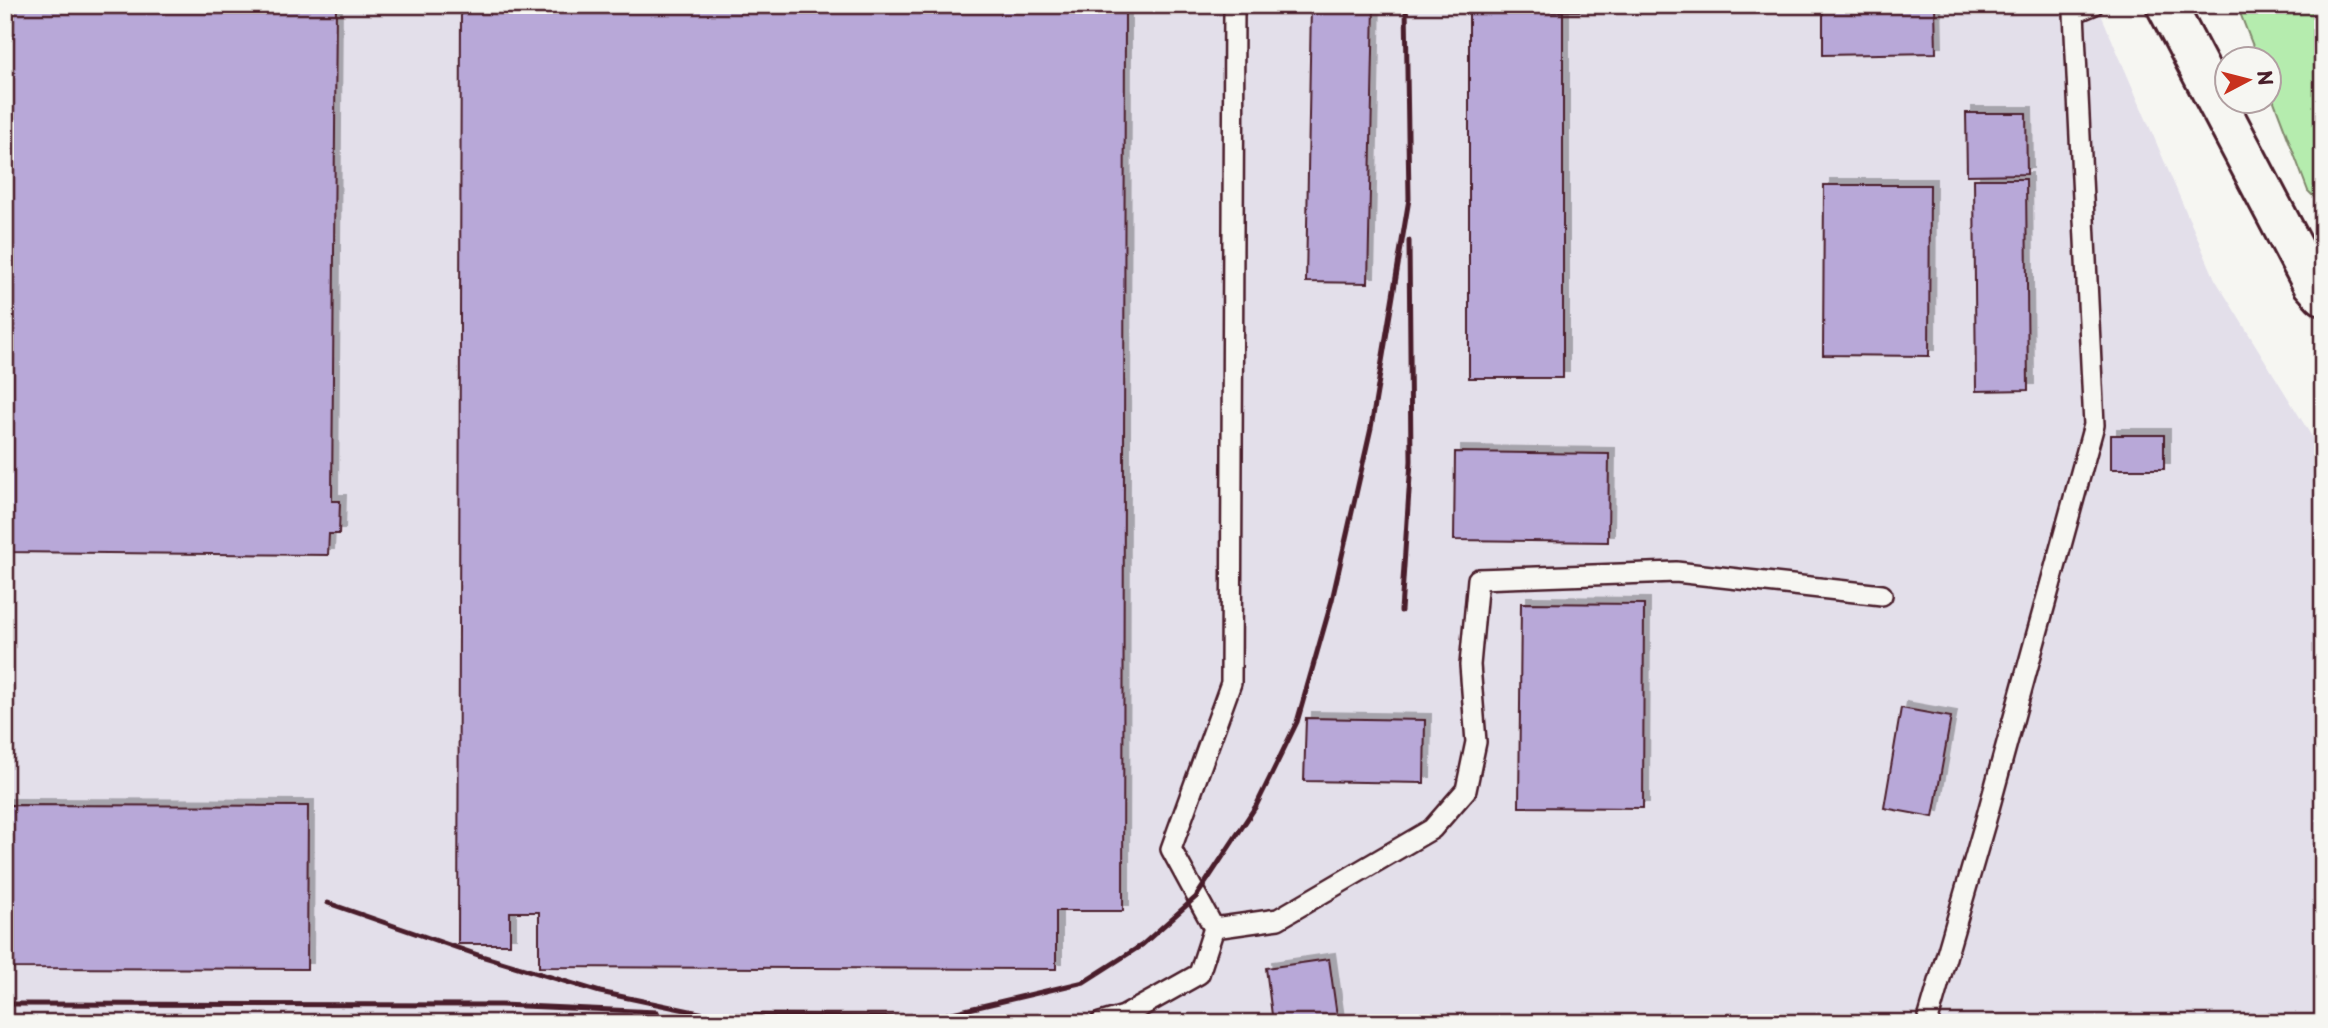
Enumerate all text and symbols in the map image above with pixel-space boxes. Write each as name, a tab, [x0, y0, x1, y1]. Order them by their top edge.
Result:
north arrow	[2212, 46, 2282, 116]
text: N	[2251, 69, 2281, 87]

